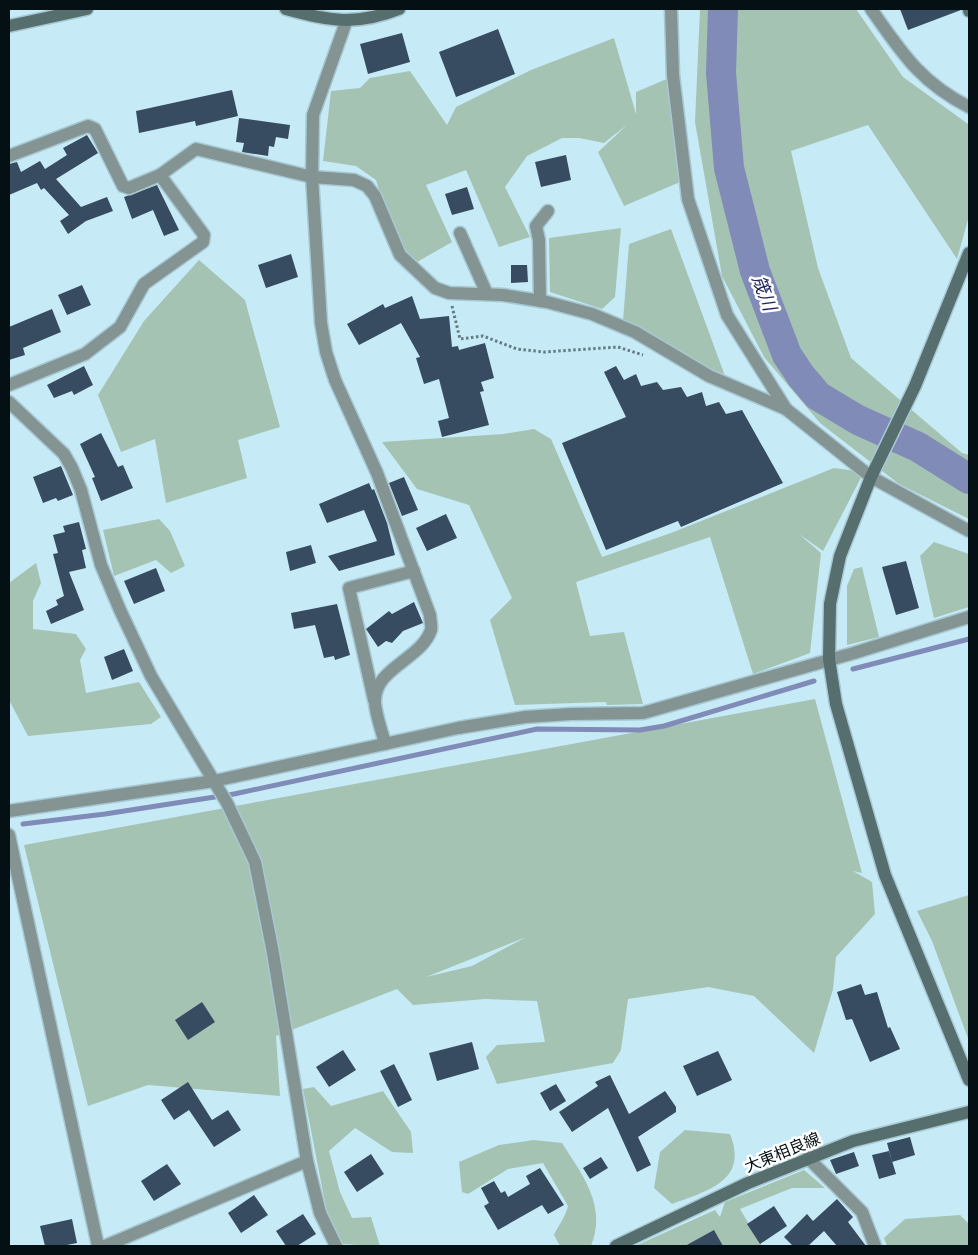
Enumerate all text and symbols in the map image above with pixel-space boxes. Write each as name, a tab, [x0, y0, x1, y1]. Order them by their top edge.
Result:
water label: 筬川	[746, 272, 782, 316]
street label: 大東相良線	[741, 1128, 824, 1178]

